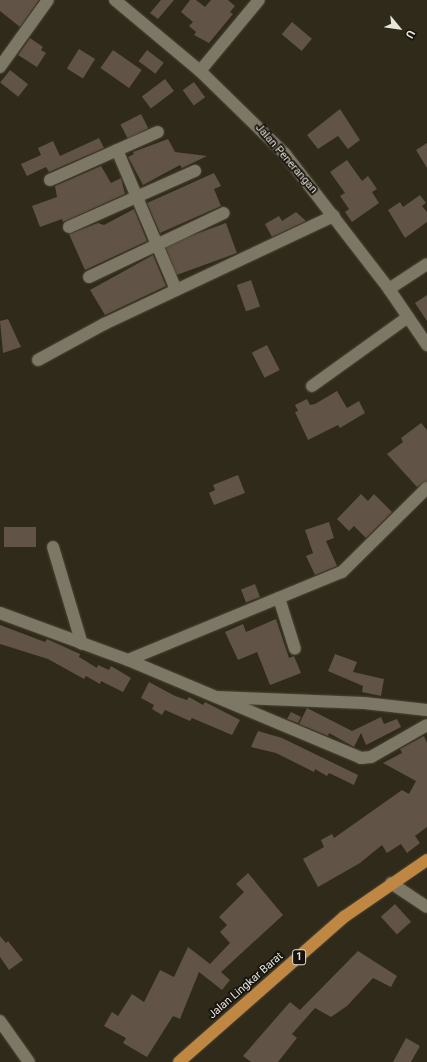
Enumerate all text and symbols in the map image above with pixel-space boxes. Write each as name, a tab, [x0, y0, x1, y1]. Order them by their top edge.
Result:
north arrow	[379, 8, 419, 48]
text: U	[402, 28, 417, 40]
street label: Jalan Penerangan	[252, 121, 320, 197]
road number: 1	[292, 949, 306, 965]
street label: Jalan Lingkar Barat	[206, 950, 286, 1022]

